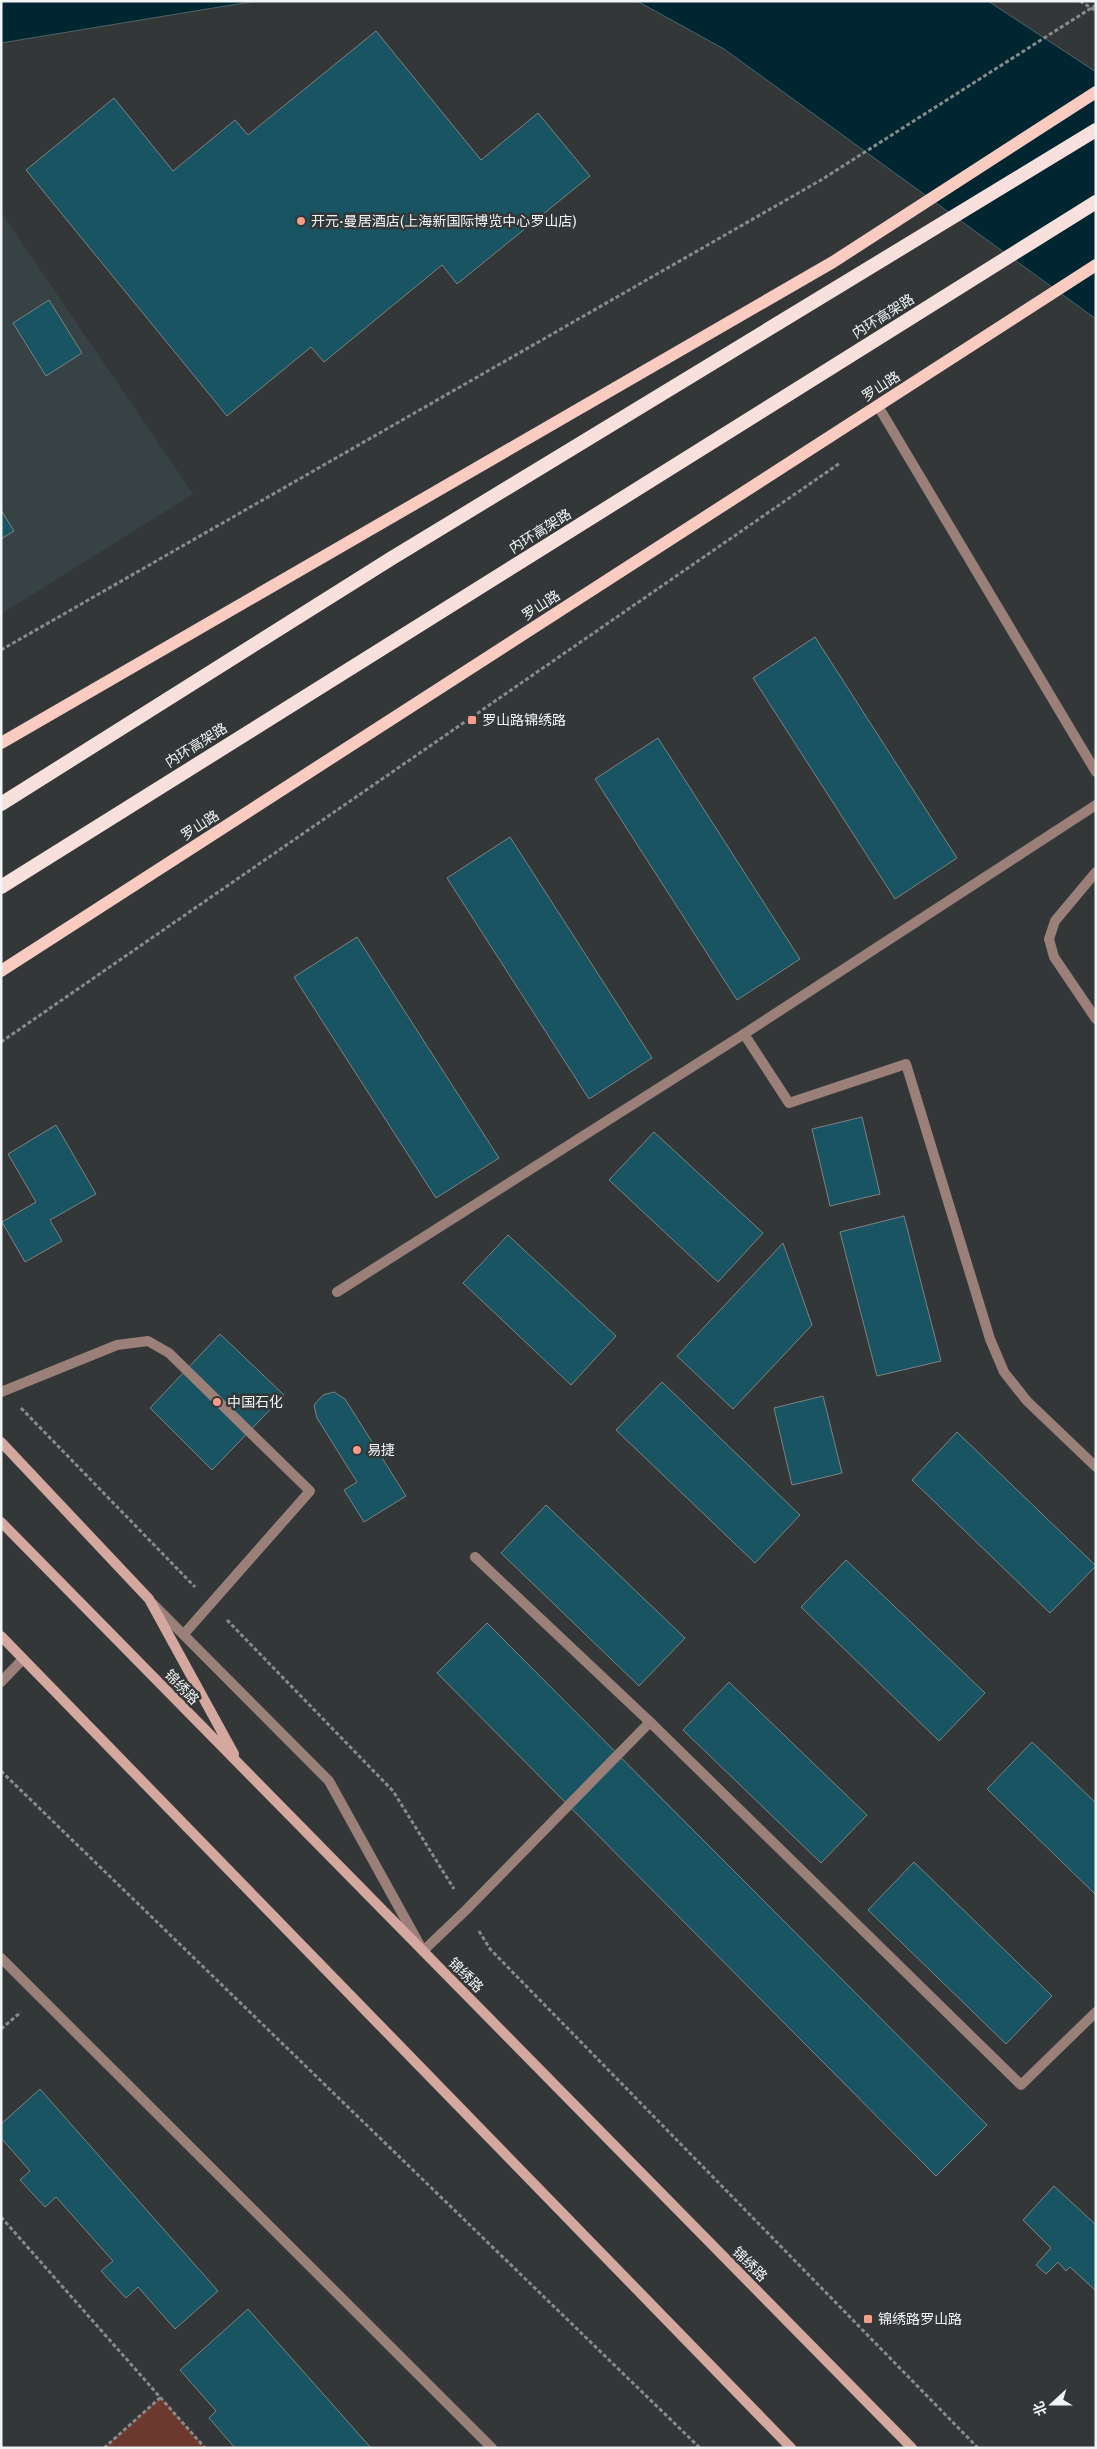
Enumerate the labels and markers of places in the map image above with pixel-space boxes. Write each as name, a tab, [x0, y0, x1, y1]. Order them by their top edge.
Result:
place label: 开元·曼居酒店(上海新国际博览中心罗山店)	[311, 210, 577, 230]
marker: 开元·曼居酒店(上海新国际博览中心罗山店)	[295, 215, 307, 227]
place label: 罗山路锦绣路	[482, 709, 566, 729]
marker: 罗山路锦绣路	[466, 714, 478, 726]
place label: 中国石化	[227, 1391, 283, 1411]
marker: 中国石化	[211, 1396, 223, 1408]
place label: 易捷	[367, 1439, 395, 1459]
marker: 易捷	[351, 1444, 363, 1456]
place label: 锦绣路罗山路	[878, 2308, 962, 2328]
marker: 锦绣路罗山路	[862, 2313, 874, 2325]

